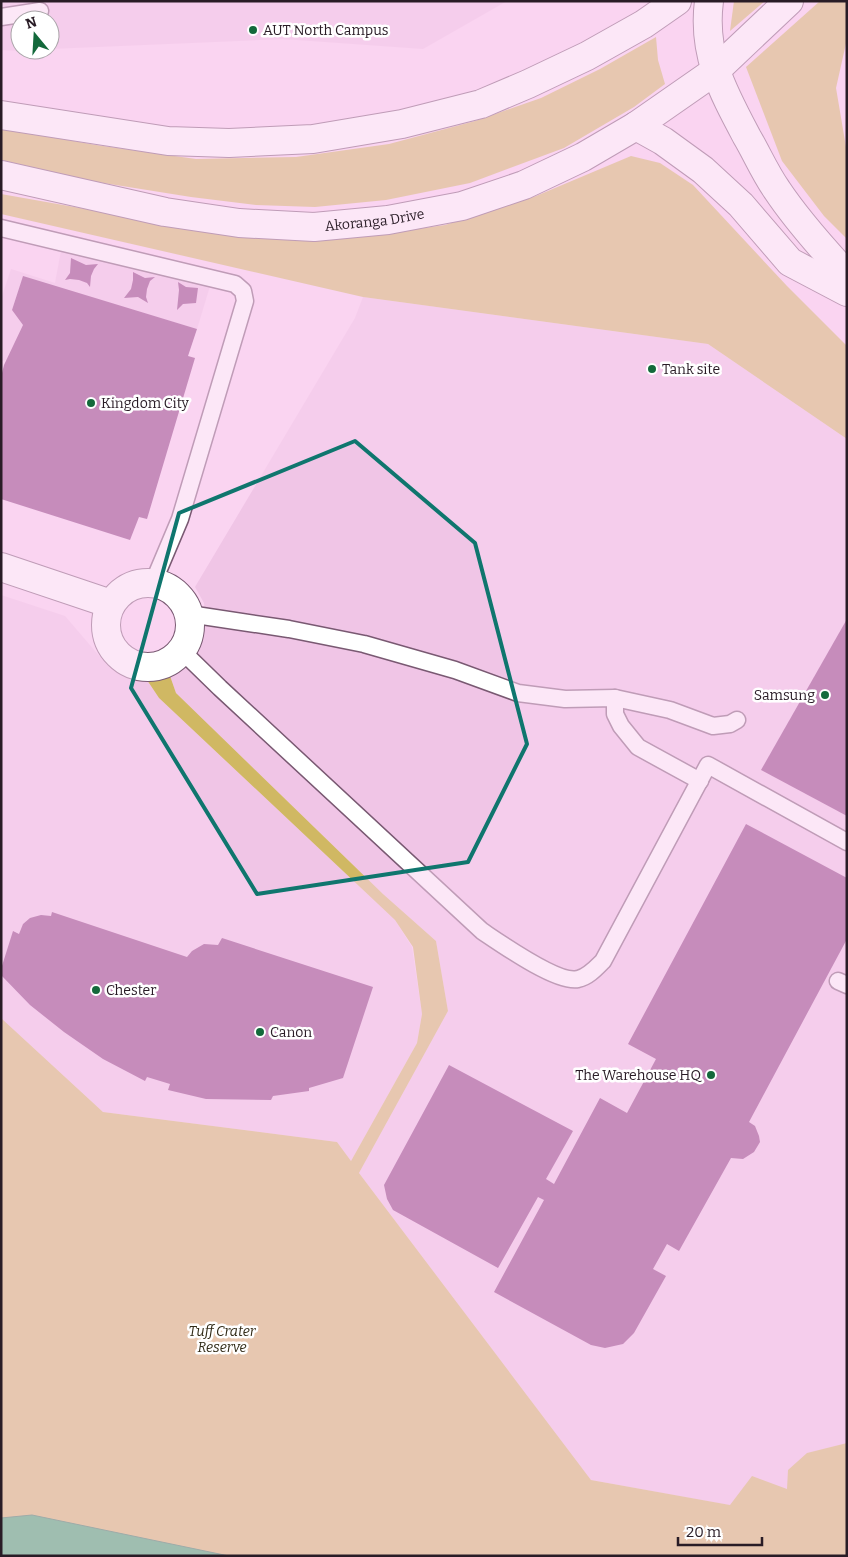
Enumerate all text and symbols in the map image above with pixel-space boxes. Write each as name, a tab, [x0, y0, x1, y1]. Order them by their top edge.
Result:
north arrow	[10, 10, 60, 60]
text: N	[23, 13, 39, 33]
place label: AUT North Campus	[263, 22, 389, 39]
marker: AUT North Campus	[247, 24, 259, 36]
street label: Akoranga Drive	[324, 205, 426, 234]
place label: Tank site	[662, 361, 720, 378]
marker: Tank site	[646, 363, 658, 375]
place label: Kingdom City	[101, 395, 190, 412]
marker: Kingdom City	[85, 397, 97, 409]
place label: Samsung	[754, 687, 815, 704]
marker: Samsung	[819, 689, 831, 701]
place label: Chester	[106, 982, 156, 999]
marker: Chester	[90, 984, 102, 996]
place label: Canon	[270, 1024, 312, 1041]
marker: Canon	[254, 1026, 266, 1038]
place label: The Warehouse HQ	[575, 1067, 702, 1084]
marker: The Warehouse HQ	[705, 1069, 717, 1081]
park label: Tuff Crater Reserve	[188, 1323, 257, 1356]
scale bar	[678, 1514, 762, 1546]
text: 20 m	[686, 1523, 722, 1541]

